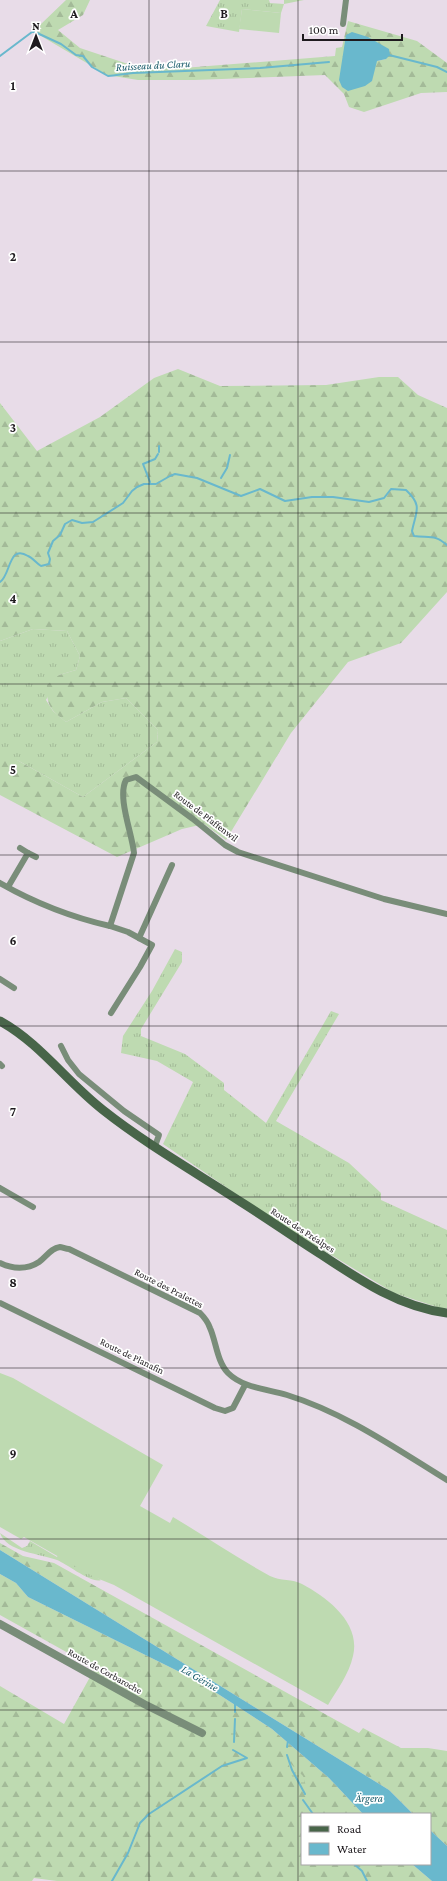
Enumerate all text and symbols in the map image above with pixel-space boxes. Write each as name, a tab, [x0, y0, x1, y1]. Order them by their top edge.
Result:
text: A	[69, 6, 78, 21]
text: B	[220, 6, 228, 21]
north arrow	[16, 16, 56, 56]
scale bar	[303, 16, 402, 42]
text: N	[32, 20, 40, 32]
text: 100 m	[309, 23, 339, 37]
water label: Ruisseau du Claru	[115, 57, 191, 73]
text: 1	[11, 78, 16, 93]
text: 2	[10, 249, 17, 264]
text: 3	[10, 420, 16, 435]
text: 4	[9, 591, 17, 606]
text: 5	[10, 762, 16, 777]
street label: Route de Pfaffenwil	[172, 788, 241, 844]
text: 6	[9, 933, 17, 948]
text: 7	[10, 1104, 16, 1119]
street label: Route des Préalpes	[269, 1205, 337, 1255]
street label: Route des Pralettes	[133, 1266, 205, 1310]
text: 8	[9, 1275, 17, 1290]
street label: Route de Planafin	[98, 1336, 166, 1376]
text: 9	[9, 1446, 17, 1461]
street label: Route de Corbaroche	[66, 1646, 144, 1696]
water label: La Gérine	[180, 1663, 221, 1694]
water label: Ärgera	[354, 1792, 383, 1805]
legend	[301, 1813, 431, 1865]
text: Road	[337, 1822, 362, 1836]
text: Water	[337, 1842, 367, 1856]

